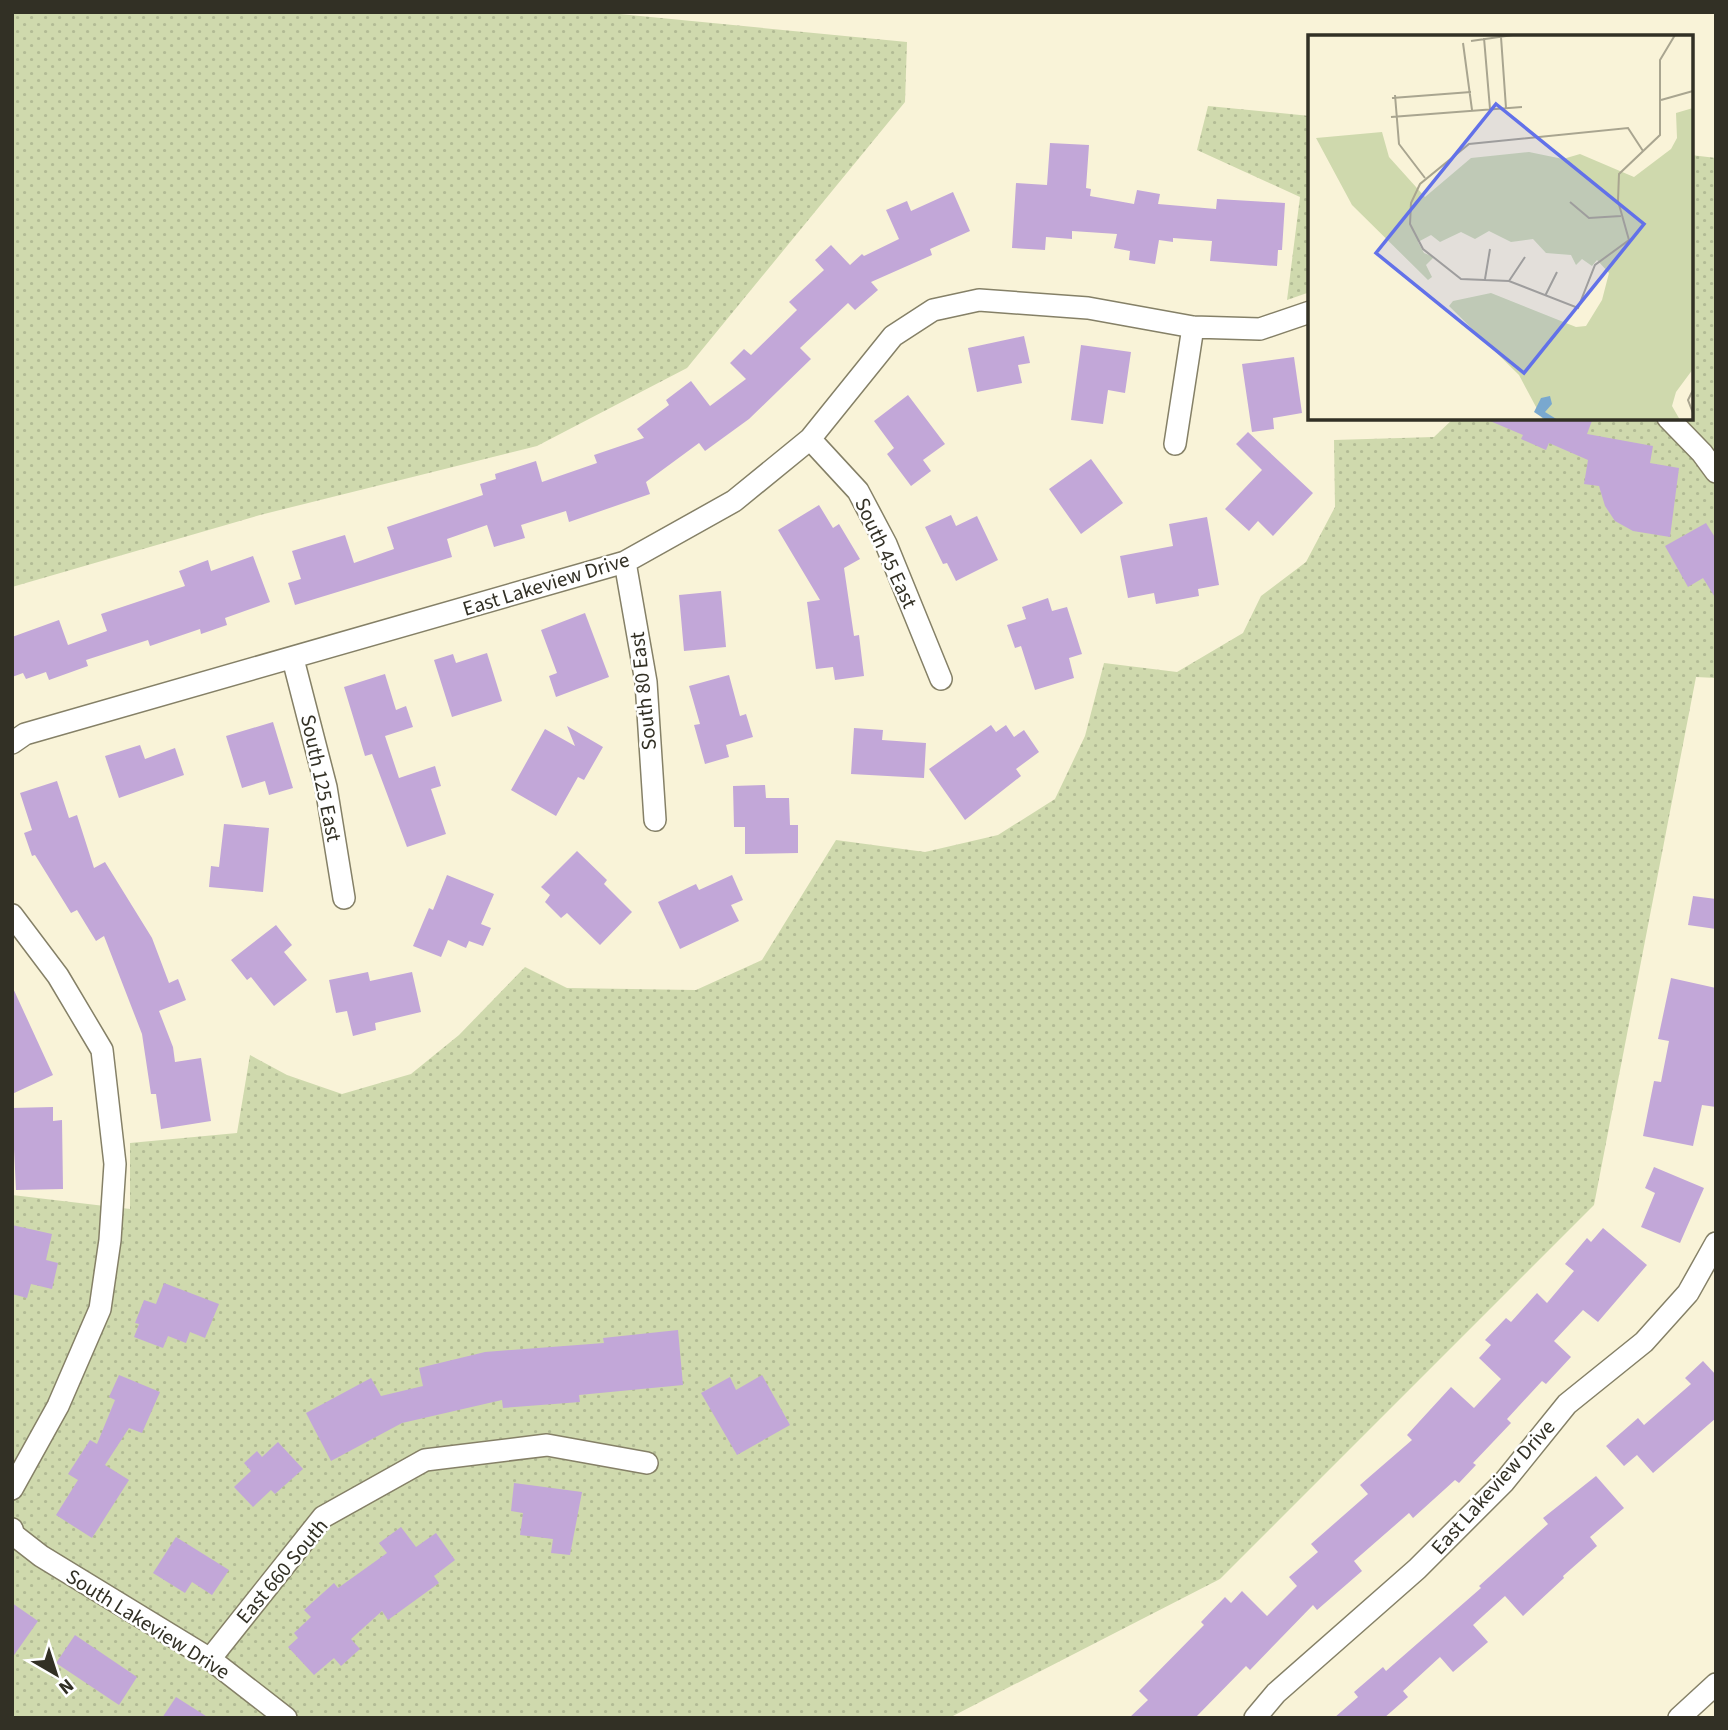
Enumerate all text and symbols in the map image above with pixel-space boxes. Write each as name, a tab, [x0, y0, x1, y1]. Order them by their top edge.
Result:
inset map	[1308, 35, 1693, 420]
street label: South 45 East	[847, 493, 925, 613]
street label: East Lakeview Drive	[459, 544, 633, 624]
street label: South 80 East	[622, 630, 664, 752]
street label: South 125 East	[293, 712, 349, 844]
street label: East Lakeview Drive	[1424, 1413, 1562, 1561]
street label: East 660 South	[229, 1512, 335, 1630]
street label: South Lakeview Drive	[60, 1561, 236, 1687]
north arrow	[21, 1639, 91, 1709]
text: N	[52, 1672, 79, 1701]

